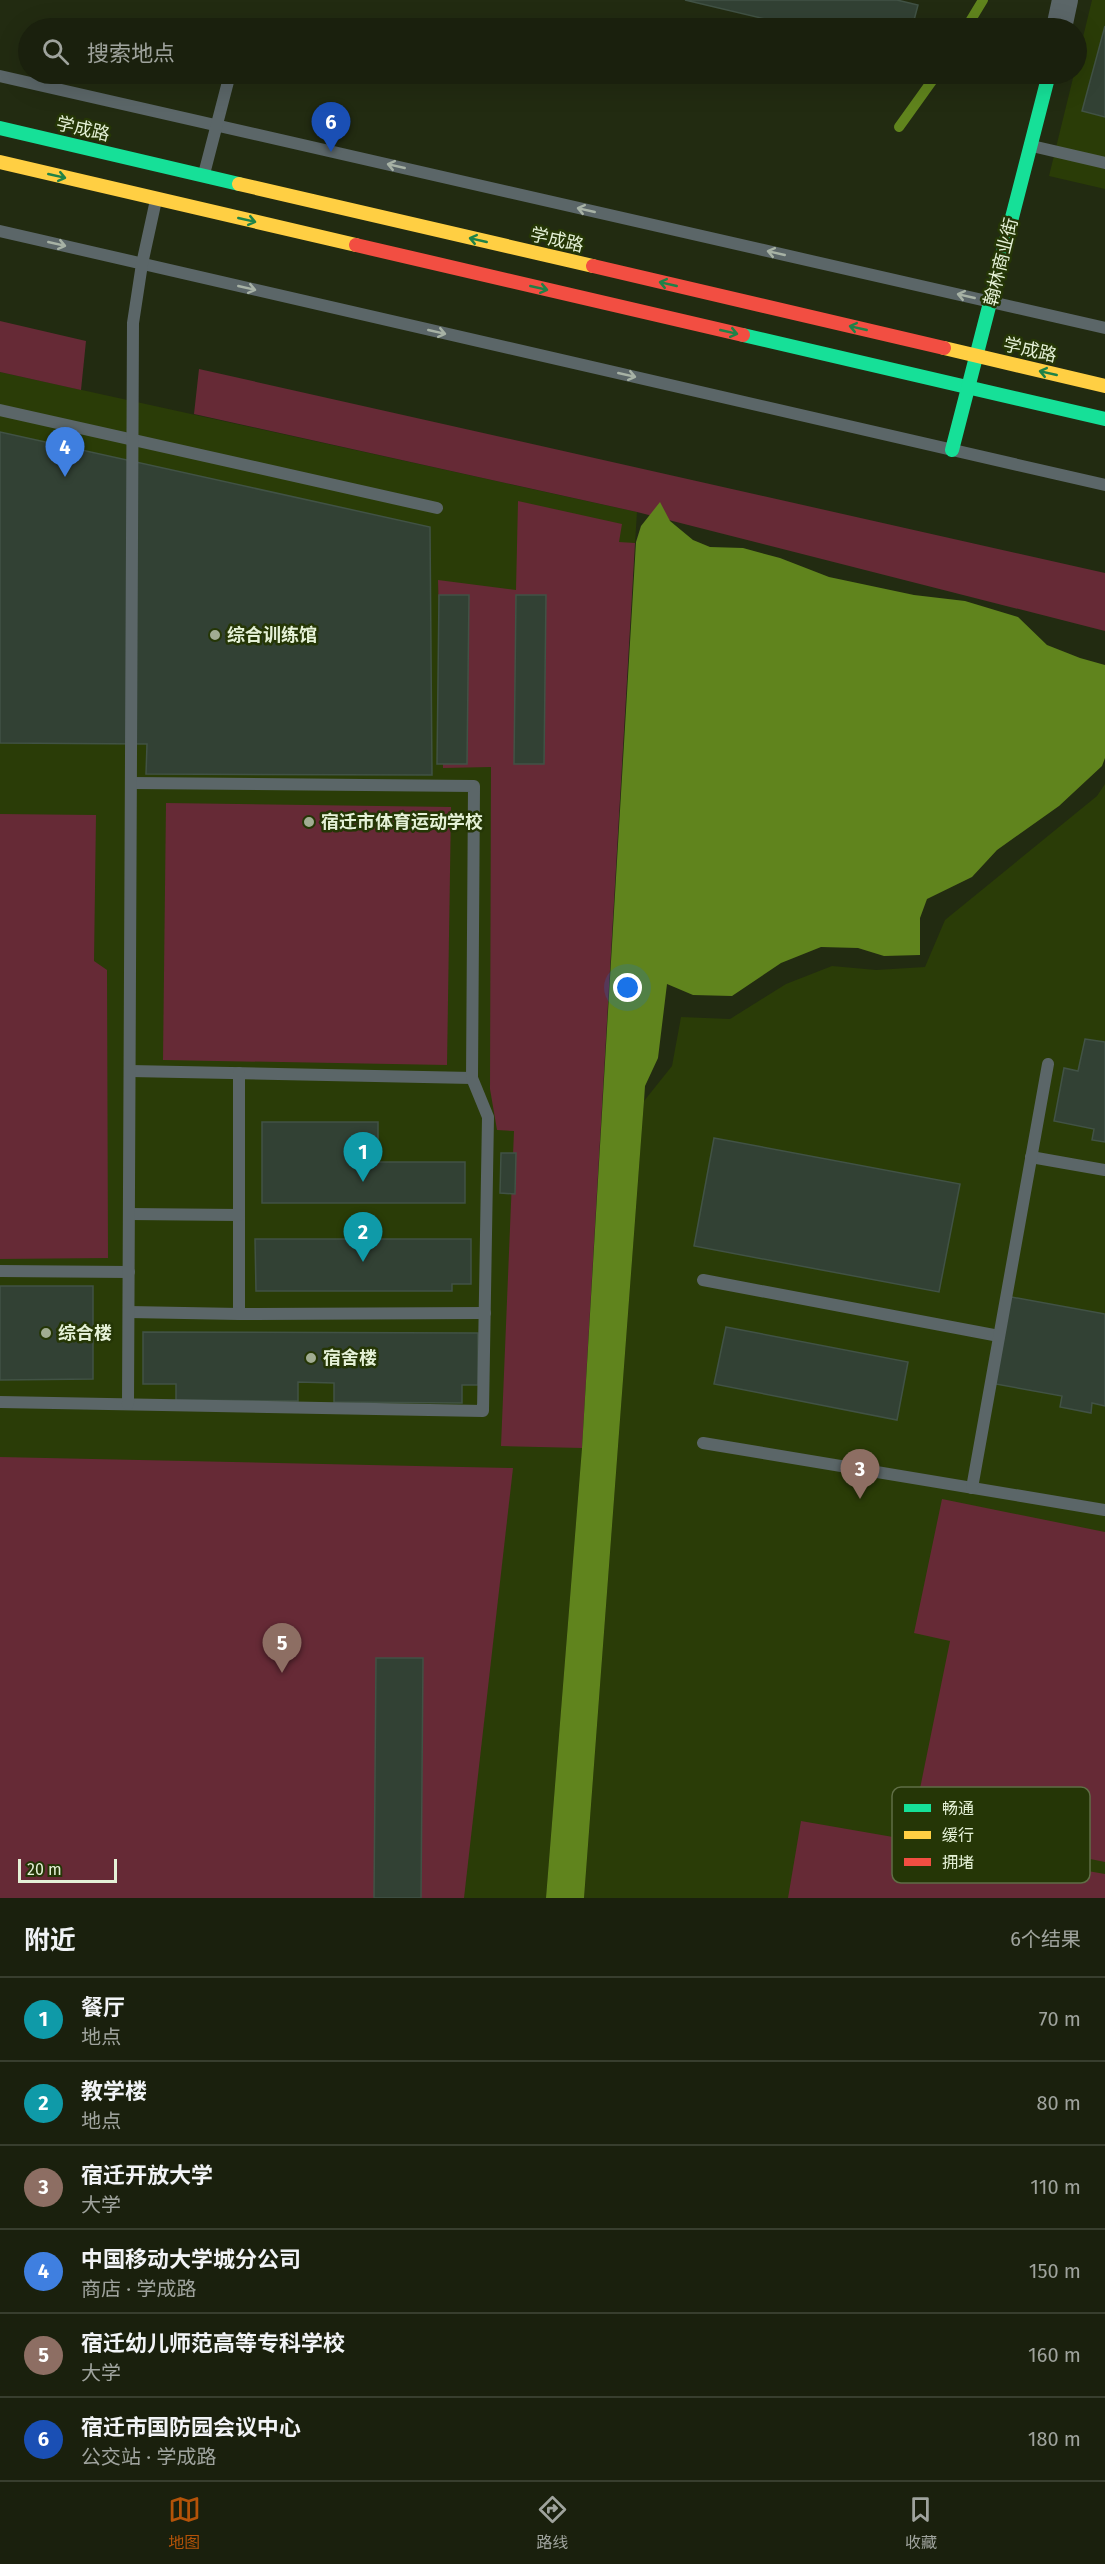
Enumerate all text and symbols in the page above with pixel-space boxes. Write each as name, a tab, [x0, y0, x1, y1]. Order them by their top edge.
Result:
search box	[18, 18, 1087, 84]
icon: search	[39, 35, 72, 68]
text: 搜索地点	[87, 40, 175, 67]
pin: 6	[312, 102, 350, 152]
street label: 学成路	[54, 112, 112, 146]
one-way arrow	[387, 160, 406, 172]
one-way arrow	[47, 170, 66, 182]
one-way arrow	[577, 203, 596, 215]
one-way arrow	[237, 214, 256, 226]
street label: 翰林商业街	[979, 216, 1023, 308]
street label: 学成路	[528, 223, 586, 257]
one-way arrow	[469, 234, 488, 245]
one-way arrow	[47, 239, 66, 251]
one-way arrow	[767, 247, 786, 258]
one-way arrow	[659, 278, 678, 290]
one-way arrow	[529, 282, 548, 294]
one-way arrow	[237, 283, 256, 294]
one-way arrow	[957, 290, 976, 302]
one-way arrow	[849, 322, 868, 334]
one-way arrow	[427, 326, 446, 338]
one-way arrow	[719, 326, 738, 338]
street label: 学成路	[1001, 333, 1059, 367]
one-way arrow	[1039, 366, 1058, 378]
one-way arrow	[617, 370, 636, 382]
pin: 4	[46, 428, 84, 477]
place label: 综合训练馆	[227, 624, 317, 646]
marker: 综合训练馆	[208, 628, 222, 642]
place label: 宿迁市体育运动学校	[321, 811, 483, 833]
marker: 宿迁市体育运动学校	[302, 815, 316, 829]
your location	[613, 973, 642, 1002]
pin: 1	[344, 1132, 382, 1182]
pin: 2	[344, 1212, 382, 1262]
place label: 综合楼	[58, 1322, 112, 1344]
marker: 综合楼	[39, 1326, 53, 1340]
place label: 宿舍楼	[323, 1347, 377, 1369]
marker: 宿舍楼	[304, 1351, 318, 1365]
pin: 3	[840, 1450, 880, 1499]
pin: 5	[262, 1624, 302, 1673]
legend	[892, 1787, 1090, 1883]
text: 畅通	[942, 1799, 974, 1818]
text: 缓行	[942, 1826, 974, 1845]
text: 拥堵	[942, 1853, 974, 1872]
scale bar	[18, 1856, 117, 1884]
text: 20 m	[27, 1860, 62, 1879]
text: 附近	[24, 1925, 76, 1956]
text: 6个结果	[1010, 1927, 1081, 1951]
text: 餐厅	[81, 1994, 125, 2021]
text: 1	[39, 2007, 48, 2031]
text: 70 m	[1039, 2007, 1081, 2031]
text: 地点	[81, 2025, 121, 2049]
text: 教学楼	[81, 2078, 147, 2105]
text: 2	[38, 2091, 49, 2115]
text: 80 m	[1036, 2091, 1081, 2115]
text: 地点	[81, 2109, 121, 2133]
text: 宿迁开放大学	[81, 2162, 213, 2189]
text: 3	[38, 2175, 49, 2199]
text: 110 m	[1030, 2175, 1081, 2199]
text: 大学	[81, 2193, 121, 2217]
text: 中国移动大学城分公司	[81, 2246, 301, 2273]
text: 4	[38, 2259, 49, 2283]
text: 150 m	[1029, 2259, 1081, 2283]
text: 商店 · 学成路	[81, 2277, 196, 2301]
text: 宿迁幼儿师范高等专科学校	[81, 2330, 345, 2357]
text: 5	[38, 2343, 49, 2367]
text: 160 m	[1028, 2343, 1081, 2367]
text: 大学	[81, 2361, 121, 2385]
text: 宿迁市国防园会议中心	[81, 2414, 301, 2441]
text: 6	[38, 2427, 49, 2451]
text: 180 m	[1028, 2427, 1081, 2451]
text: 公交站 · 学成路	[81, 2445, 216, 2469]
tab: 地图	[168, 2493, 201, 2553]
tab: 路线	[536, 2493, 569, 2553]
tab: 收藏	[904, 2493, 937, 2553]

